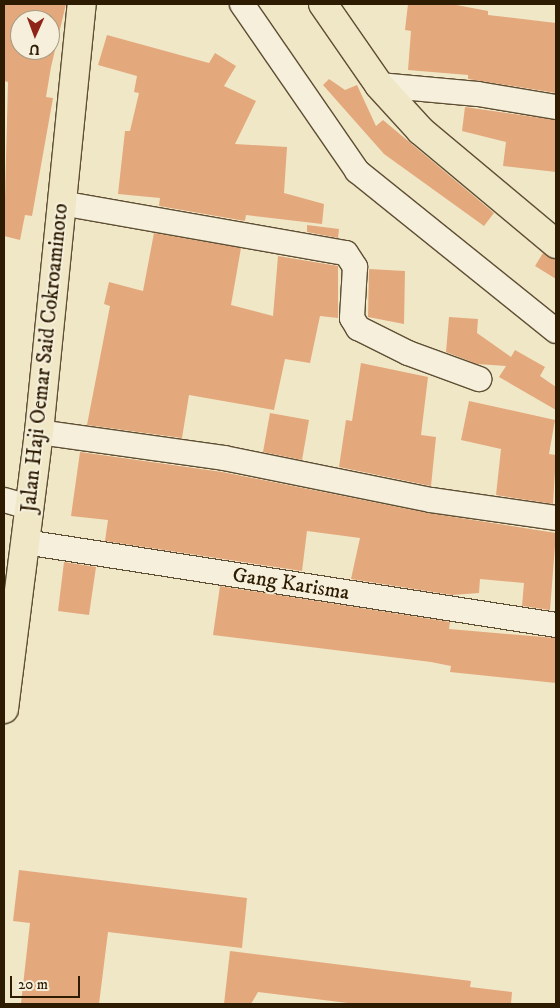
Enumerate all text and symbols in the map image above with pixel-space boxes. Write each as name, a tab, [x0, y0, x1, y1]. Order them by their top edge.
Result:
north arrow	[10, 10, 60, 60]
text: U	[29, 40, 40, 58]
street label: Jalan Haji Oemar Said Cokroaminoto	[16, 202, 74, 514]
street label: Gang Karisma	[231, 562, 351, 606]
scale bar	[12, 966, 82, 998]
text: 20 m	[18, 975, 48, 994]

